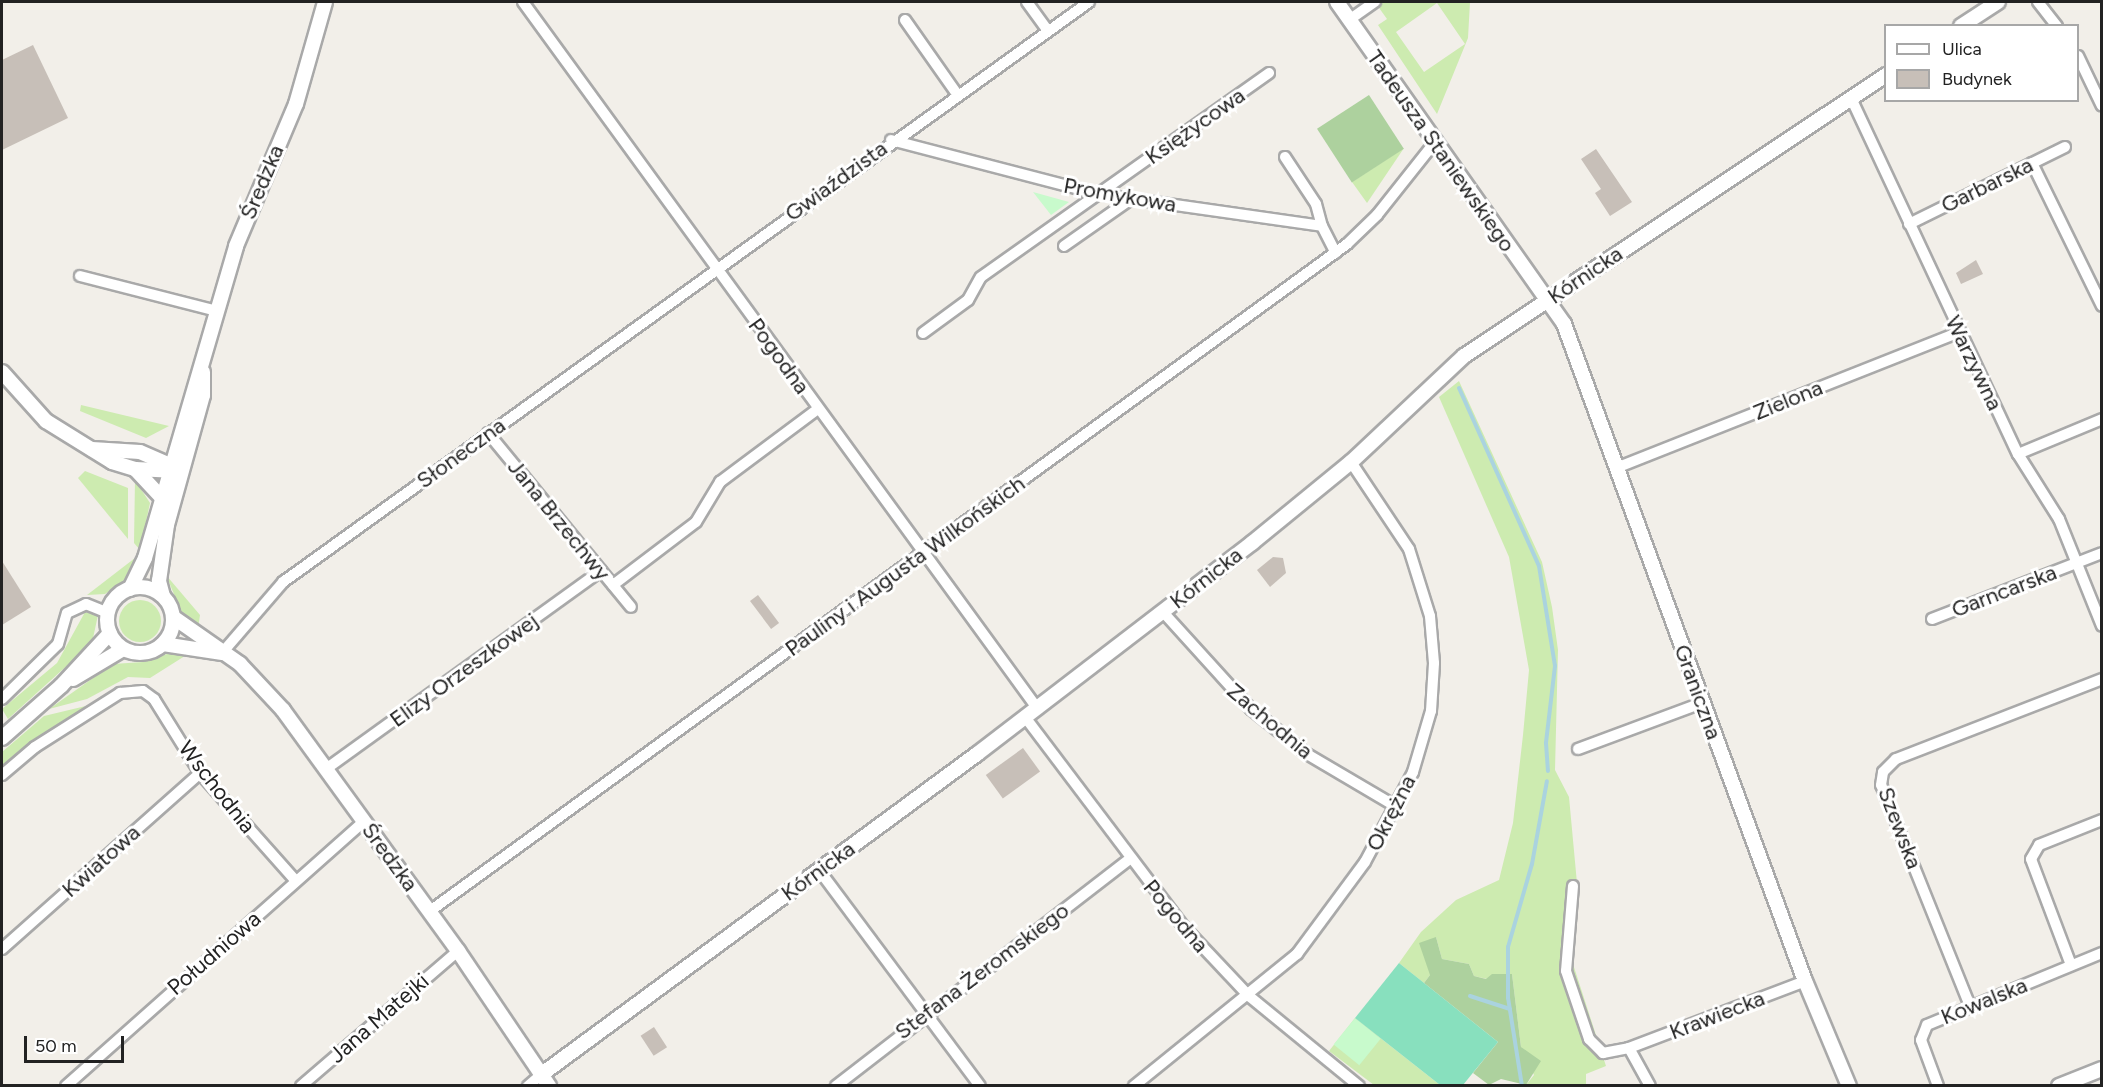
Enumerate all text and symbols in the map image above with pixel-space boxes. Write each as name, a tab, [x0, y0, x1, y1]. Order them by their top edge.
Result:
legend	[1884, 24, 2079, 102]
text: Ulica	[1942, 38, 1982, 60]
street label: Tadeusza Staniewskiego	[1361, 45, 1521, 257]
text: Budynek	[1942, 68, 2012, 90]
street label: Księżycowa	[1140, 82, 1250, 170]
street label: Gwiaździsta	[780, 135, 892, 227]
street label: Średzka	[235, 141, 289, 223]
street label: Garbarska	[1937, 151, 2037, 219]
street label: Promykowa	[1062, 172, 1178, 218]
street label: Kórnicka	[1543, 240, 1627, 310]
street label: Warzywna	[1940, 311, 2008, 415]
street label: Pogodna	[743, 313, 815, 399]
street label: Zielona	[1750, 374, 1826, 426]
street label: Słoneczna	[412, 412, 510, 494]
street label: Jana Brzechwy	[502, 454, 616, 586]
street label: Pauliny i Augusta Wilkońskich	[780, 470, 1030, 662]
street label: Kórnicka	[1165, 542, 1247, 614]
street label: Garncarska	[1948, 559, 2060, 623]
street label: Elizy Orzeszkowej	[385, 607, 543, 733]
street label: Graniczna	[1669, 641, 1727, 743]
street label: Zachodnia	[1222, 678, 1318, 764]
street label: Wschodnia	[173, 736, 261, 838]
street label: Okrężna	[1361, 771, 1421, 855]
street label: Szewska	[1872, 784, 1928, 872]
street label: Średzka	[356, 818, 424, 896]
street label: Kwiatowa	[57, 819, 145, 903]
street label: Kórnicka	[776, 836, 860, 906]
street label: Pogodna	[1138, 874, 1214, 958]
street label: Stefana Żeromskiego	[890, 897, 1074, 1045]
street label: Południowa	[162, 905, 266, 1001]
street label: Jana Matejki	[324, 968, 434, 1068]
street label: Kowalska	[1937, 972, 2031, 1030]
street label: Krawiecka	[1666, 985, 1768, 1045]
scale bar	[27, 1024, 128, 1062]
text: 50 m	[35, 1035, 77, 1057]

